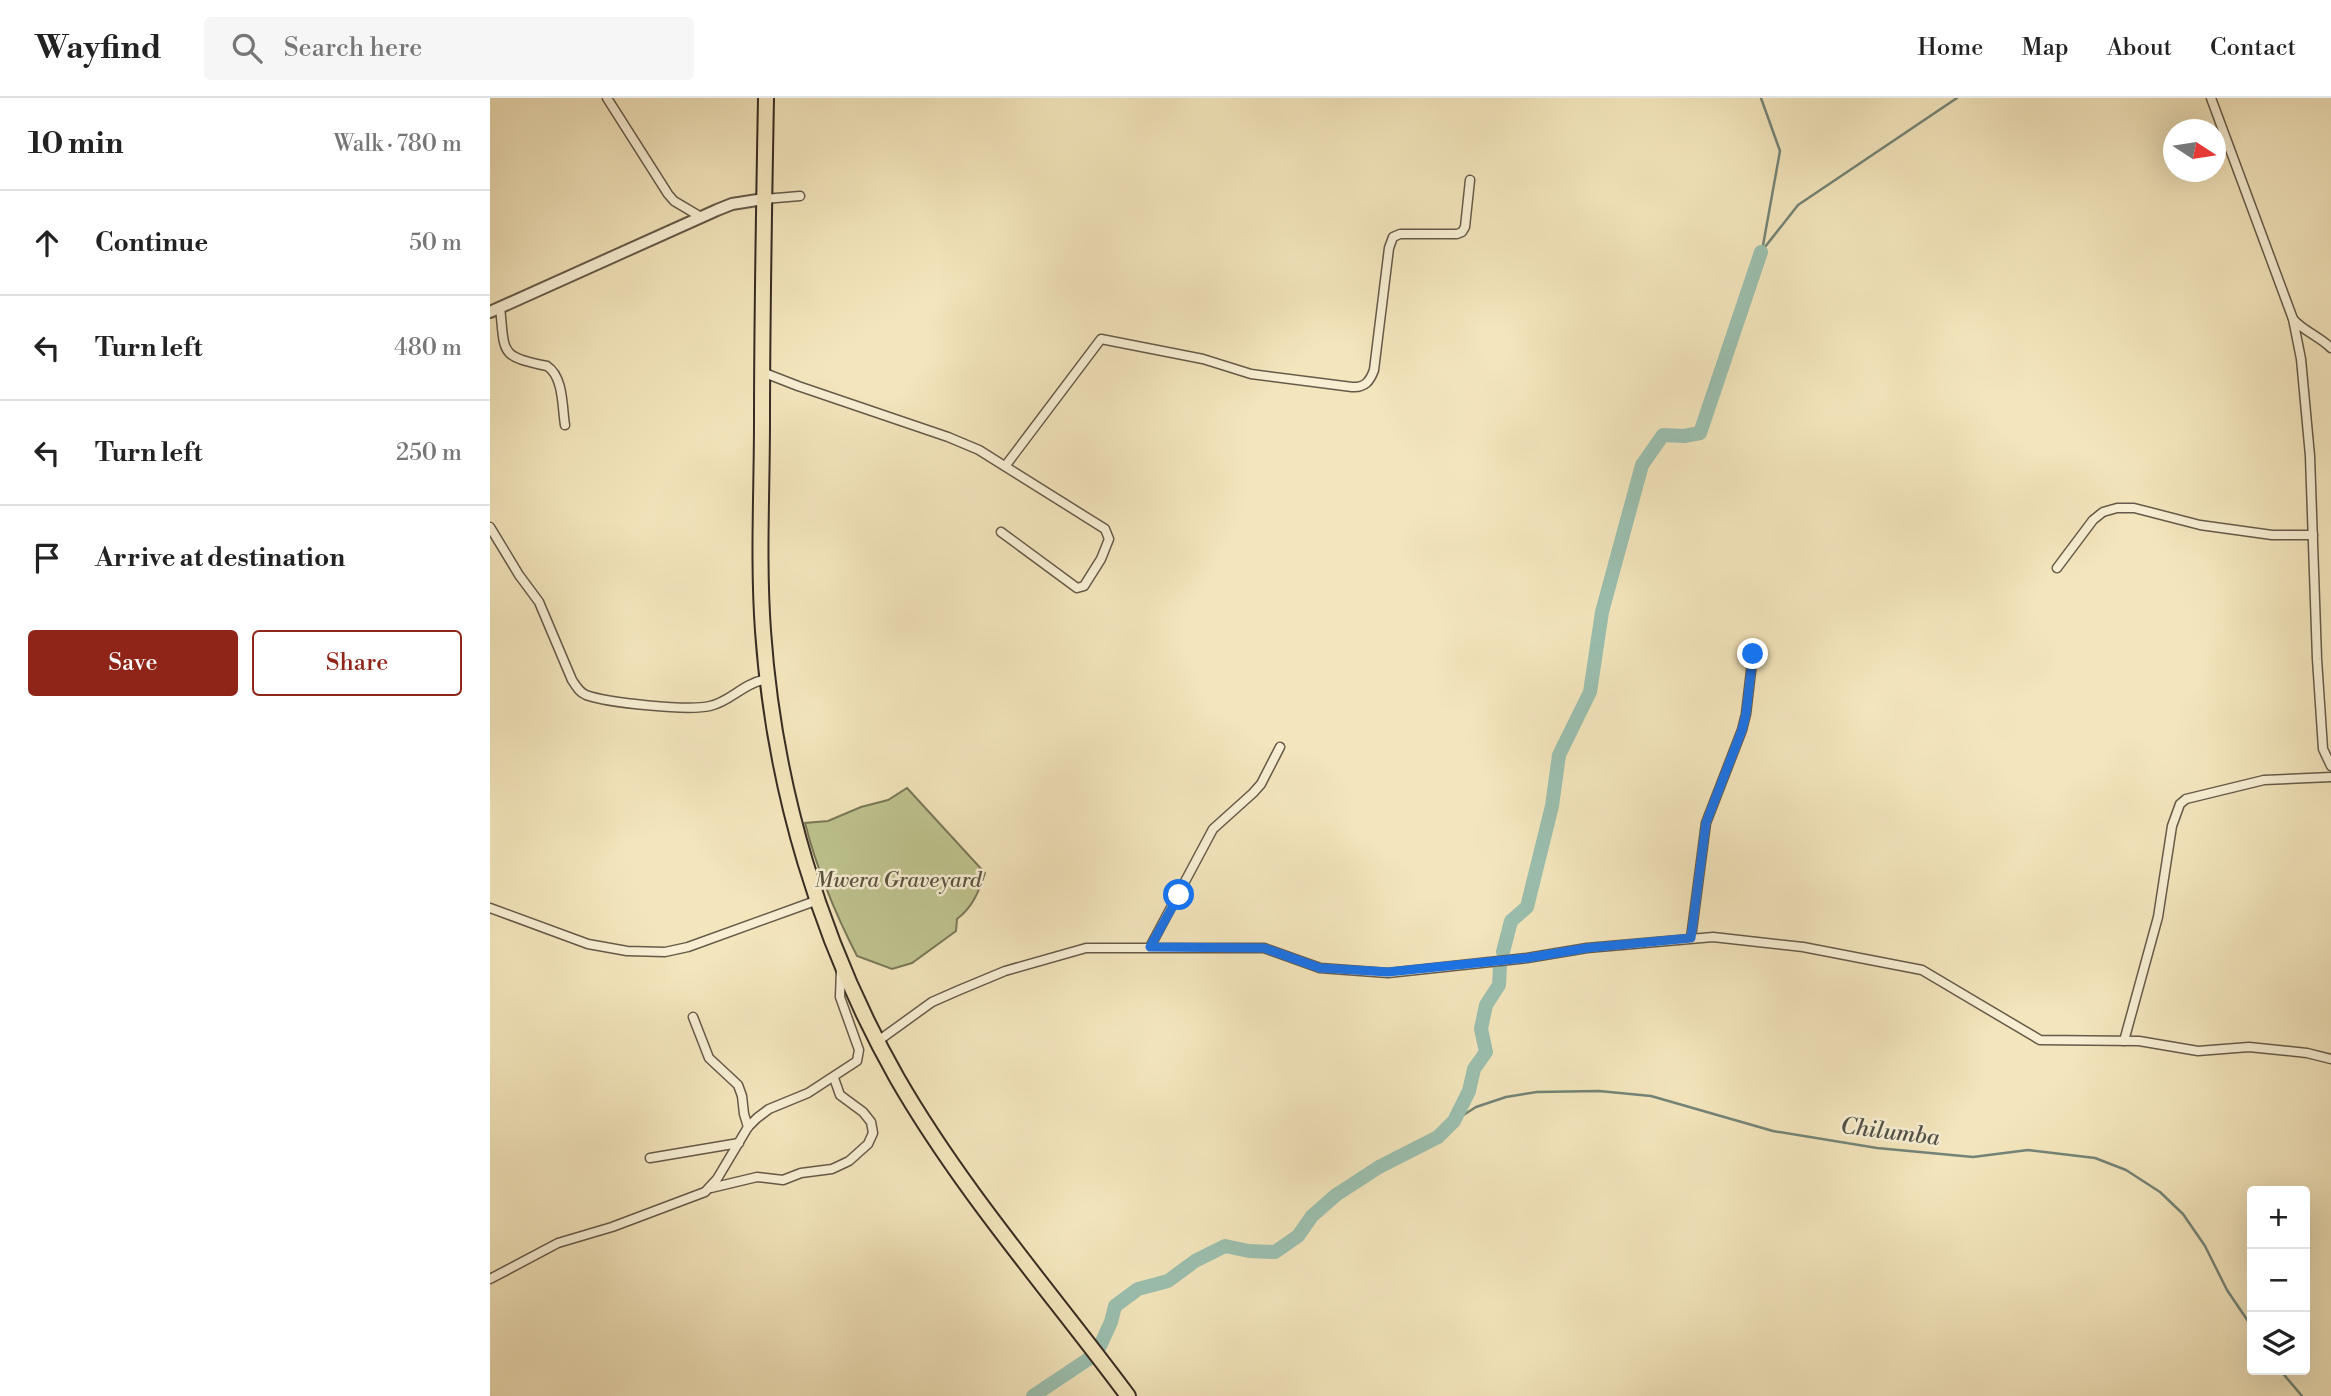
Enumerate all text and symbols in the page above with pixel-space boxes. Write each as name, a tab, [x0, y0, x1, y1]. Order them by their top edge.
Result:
search box	[204, 17, 694, 80]
text: Wayfind	[35, 28, 162, 69]
icon: search	[228, 29, 266, 67]
text: Search here	[284, 32, 422, 64]
text: Home	[1918, 33, 1983, 63]
text: Map	[2021, 33, 2069, 63]
text: About	[2107, 33, 2172, 63]
text: Contact	[2210, 33, 2296, 63]
north arrow	[2163, 119, 2226, 182]
text: 10 min	[28, 125, 123, 163]
text: Walk · 780 m	[333, 130, 462, 158]
icon: ahead	[28, 224, 66, 262]
text: Continue	[95, 227, 208, 259]
text: 50 m	[409, 229, 462, 257]
icon: left	[28, 329, 66, 367]
text: Turn left	[95, 332, 203, 364]
text: 480 m	[394, 334, 462, 362]
icon: left	[28, 434, 66, 472]
text: Turn left	[95, 437, 203, 469]
text: 250 m	[396, 439, 462, 467]
icon: arrive	[28, 539, 66, 577]
text: Arrive at destination	[95, 542, 345, 574]
button: Save	[28, 630, 238, 696]
button: Share	[252, 630, 462, 696]
route end	[1737, 638, 1768, 669]
park label: Mwera Graveyard	[814, 868, 983, 894]
route start	[1163, 879, 1194, 910]
water label: Chilumba	[1839, 1112, 1941, 1152]
map controls	[2247, 1186, 2310, 1375]
button: +	[2247, 1186, 2310, 1249]
button: −	[2247, 1249, 2310, 1312]
button: layers	[2247, 1312, 2310, 1375]

